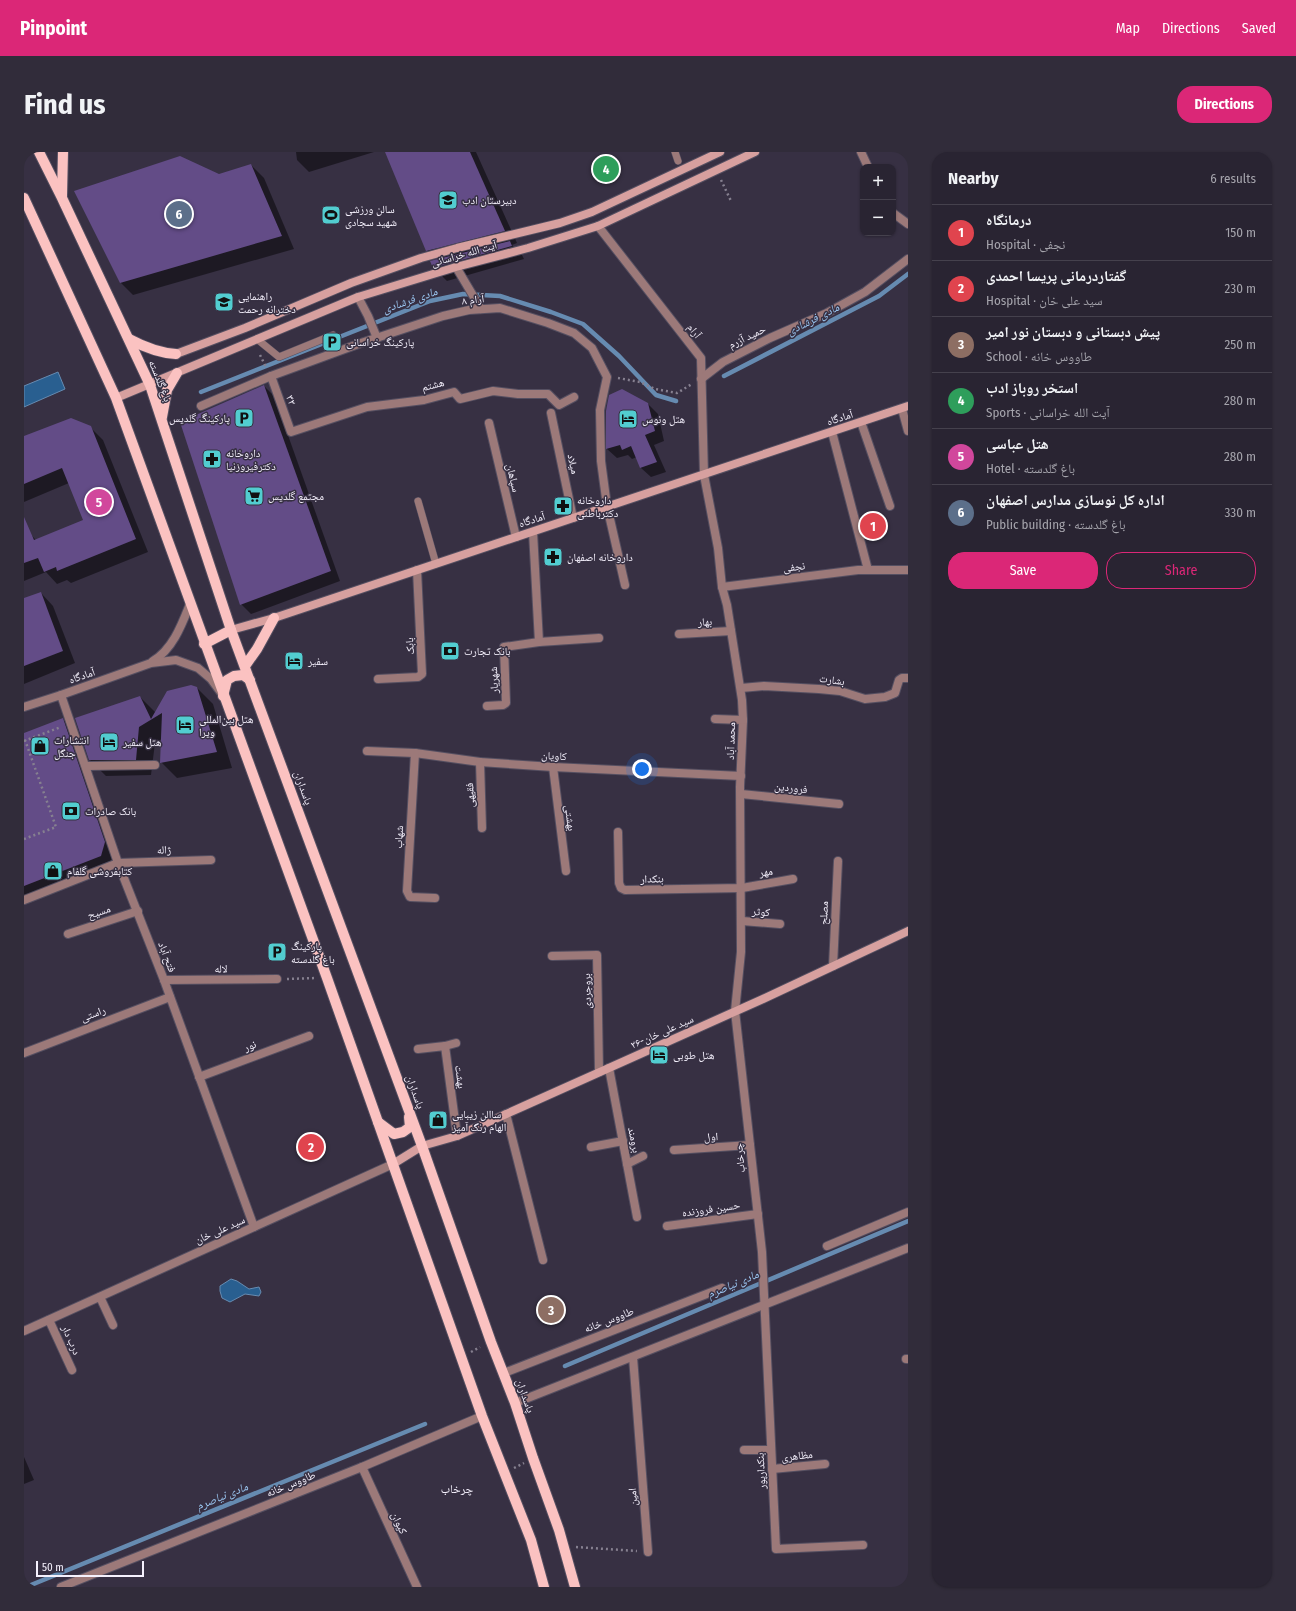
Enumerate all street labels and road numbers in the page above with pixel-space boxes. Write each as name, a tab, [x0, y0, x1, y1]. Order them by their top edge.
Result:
street label: آیت الله خراسانی	[430, 238, 499, 270]
street label: ۸ آرام	[461, 292, 485, 308]
street label: آرام	[684, 321, 704, 341]
street label: حمید آزرم	[726, 322, 768, 352]
street label: باغ گلدسته	[146, 358, 174, 404]
street label: هشتم	[420, 376, 446, 395]
street label: ۳۲	[283, 393, 299, 407]
street label: آمادگاه	[825, 408, 855, 428]
street label: میلاد	[565, 453, 581, 475]
street label: سپاهان	[503, 463, 523, 494]
street label: آمادگاه	[517, 510, 547, 530]
street label: نجفی	[782, 559, 806, 575]
street label: بهار	[697, 615, 712, 629]
street label: بابک	[403, 637, 417, 655]
street label: آمادگاه	[67, 665, 97, 687]
street label: شهریار	[487, 666, 501, 695]
street label: بشارت	[818, 672, 846, 688]
street label: محمد آباد	[724, 722, 738, 760]
street label: کاویان	[541, 749, 568, 763]
street label: پاسداران	[291, 769, 315, 807]
street label: فروردین	[774, 780, 809, 796]
street label: فقیهی	[463, 782, 477, 808]
street label: بهشتی	[562, 804, 578, 832]
street label: شهاب	[392, 825, 406, 849]
street label: ژاله	[157, 843, 171, 857]
street label: مهر	[757, 865, 774, 880]
street label: بنکدار	[639, 872, 664, 886]
street label: مصلح	[817, 901, 831, 925]
street label: مسیح	[86, 902, 112, 922]
street label: کوثر	[751, 905, 771, 919]
street label: فتح آباد	[155, 940, 179, 974]
street label: لاله	[214, 962, 228, 976]
street label: بروجردی	[580, 973, 594, 1009]
street label: راستی	[79, 1003, 107, 1025]
street label: ۲۶-سید علی خان	[628, 1012, 696, 1052]
street label: نور	[241, 1038, 258, 1055]
street label: بهشت	[452, 1064, 468, 1090]
street label: پاسداران	[403, 1073, 427, 1111]
street label: برومند	[625, 1126, 643, 1154]
street label: اول	[703, 1130, 719, 1144]
street label: چرخاب	[732, 1143, 748, 1173]
street label: حسین فروزنده	[681, 1198, 741, 1220]
street label: سید علی خان	[193, 1213, 247, 1247]
street label: طاووس خانه	[582, 1305, 636, 1335]
street label: درب دار	[58, 1322, 83, 1357]
street label: پاسداران	[513, 1377, 537, 1415]
street label: مظاهری	[781, 1448, 813, 1464]
street label: بنکدارپور	[754, 1452, 769, 1491]
street label: طاووس خانه	[265, 1468, 317, 1500]
street label: امین	[626, 1488, 640, 1506]
street label: کیوان	[388, 1510, 410, 1536]

